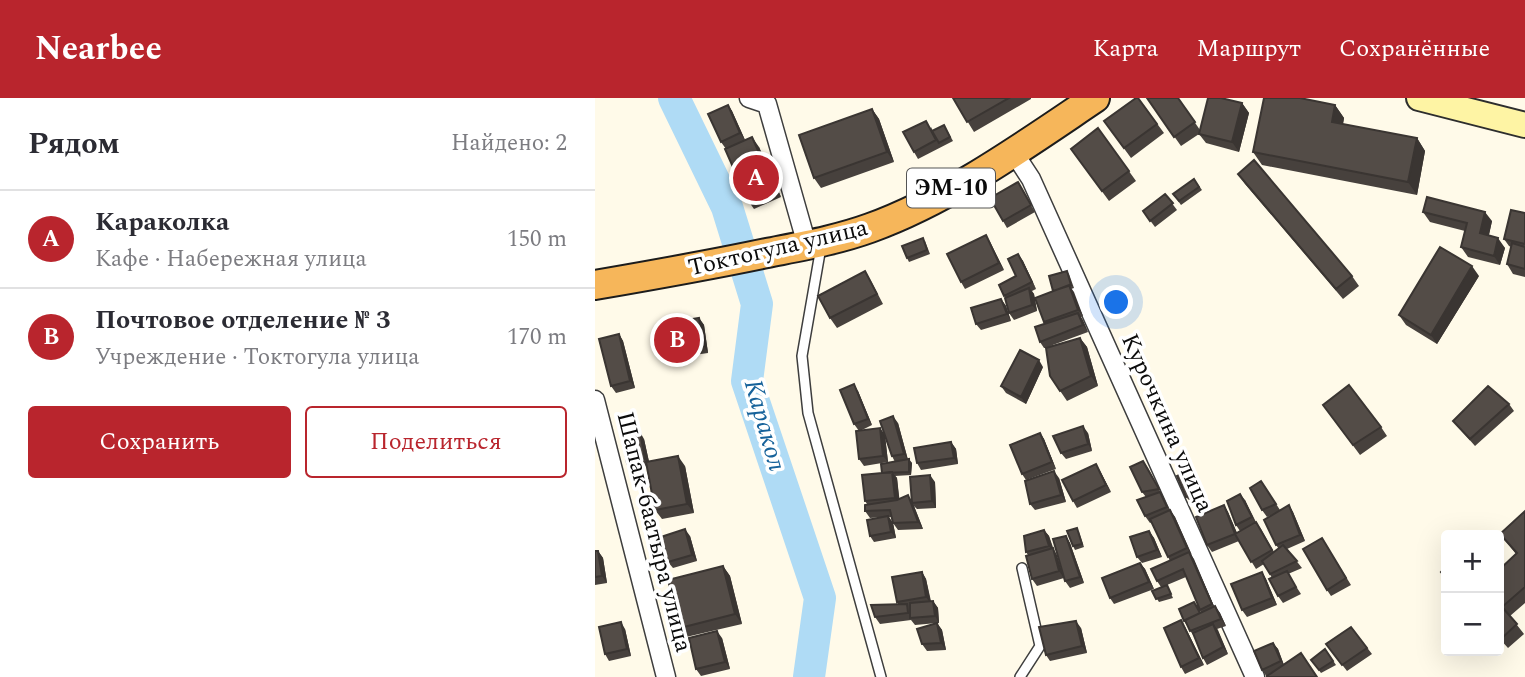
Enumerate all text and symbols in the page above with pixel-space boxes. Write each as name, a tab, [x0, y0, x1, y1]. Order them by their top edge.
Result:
text: Nearbee	[35, 24, 162, 74]
text: Карта	[1093, 31, 1158, 67]
text: Маршрут	[1196, 31, 1301, 67]
text: Сохранённые	[1339, 31, 1490, 67]
text: Рядом	[28, 121, 120, 167]
text: Найдено: 2	[451, 126, 567, 161]
pin: A	[733, 152, 779, 204]
road number: ЭМ-10	[907, 169, 995, 208]
text: Караколка	[95, 202, 229, 242]
street label: Токтогула улица	[684, 210, 872, 286]
text: A	[42, 222, 60, 257]
text: 150 m	[507, 222, 567, 257]
text: Кафе · Набережная улица	[95, 242, 367, 277]
your location	[1099, 285, 1133, 319]
text: Почтовое отделение № 3	[95, 300, 391, 340]
pin: B	[654, 314, 700, 366]
text: B	[43, 320, 59, 355]
text: 170 m	[507, 320, 567, 355]
street label: Курочкина улица	[1111, 328, 1223, 518]
text: Учреждение · Токтогула улица	[95, 340, 419, 375]
water label: Каракол	[733, 375, 797, 476]
button: Сохранить	[28, 406, 291, 478]
button: Поделиться	[305, 406, 567, 478]
street label: Шапак-баатыра улица	[607, 408, 701, 656]
map controls	[1441, 530, 1504, 656]
button: +	[1441, 530, 1504, 593]
button: −	[1441, 593, 1504, 656]

